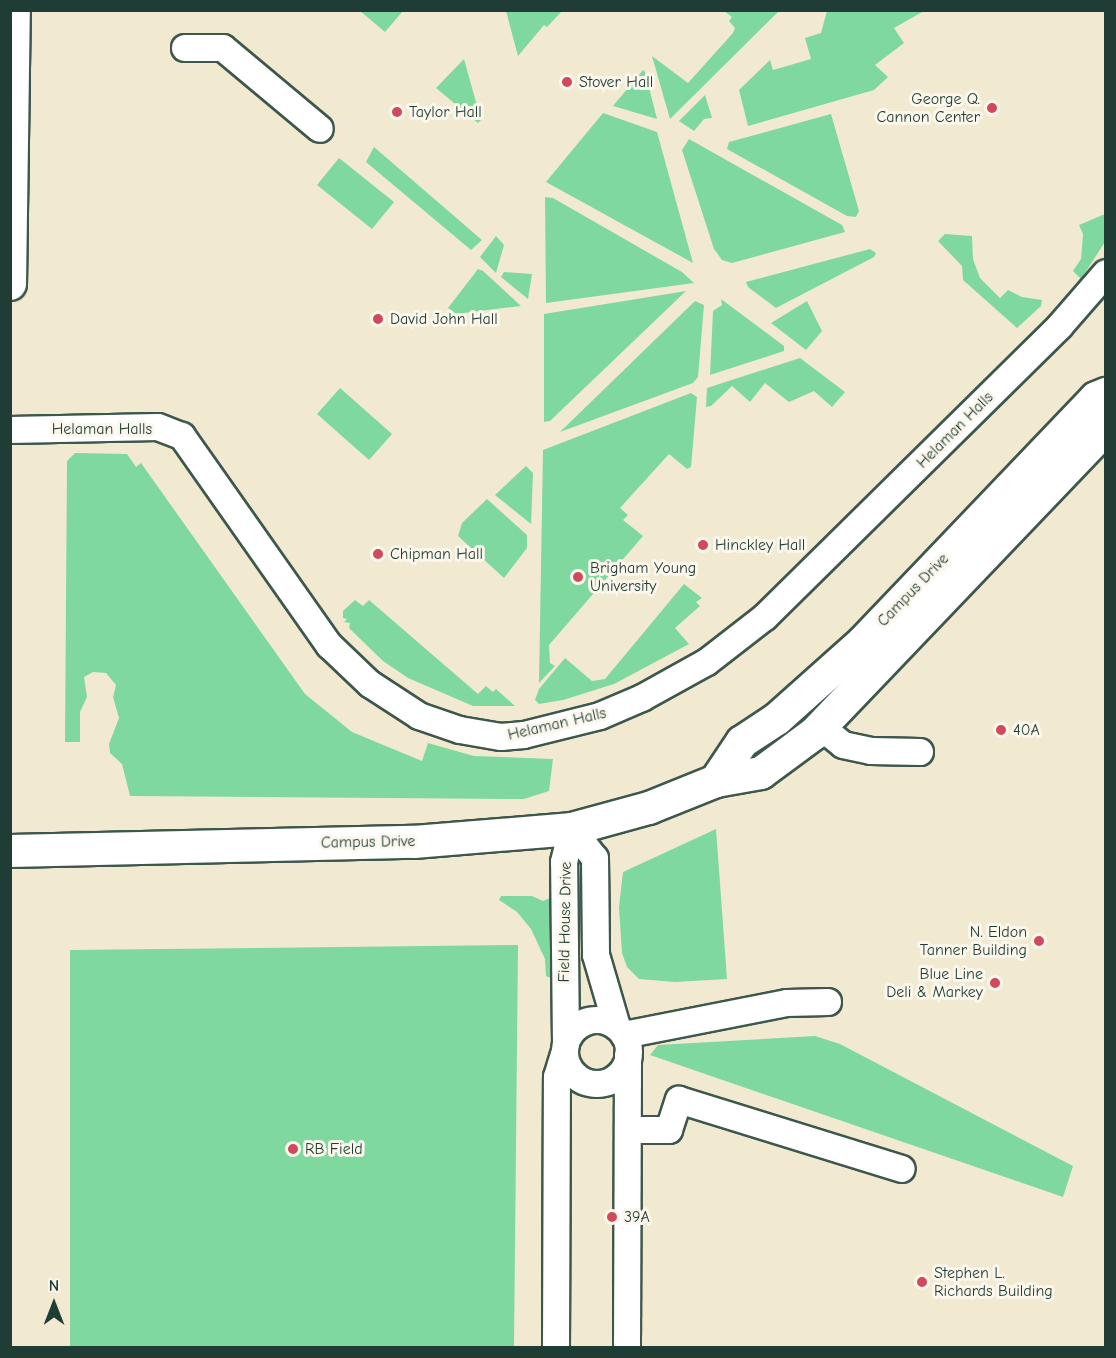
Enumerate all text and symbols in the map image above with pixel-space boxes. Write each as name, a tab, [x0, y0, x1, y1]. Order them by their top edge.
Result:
place label: Stover Hall	[579, 72, 653, 92]
marker: Stover Hall	[560, 75, 574, 89]
place label: George Q. Cannon Center	[876, 89, 980, 127]
marker: George Q. Cannon Center	[985, 101, 999, 115]
place label: Taylor Hall	[409, 102, 482, 122]
marker: Taylor Hall	[390, 105, 404, 119]
place label: David John Hall	[390, 309, 498, 329]
marker: David John Hall	[371, 312, 385, 326]
street label: Helaman Halls	[913, 388, 997, 472]
street label: Helaman Halls	[52, 419, 152, 439]
place label: Hinckley Hall	[715, 535, 805, 555]
marker: Hinckley Hall	[696, 538, 710, 552]
place label: Chipman Hall	[390, 544, 483, 564]
marker: Chipman Hall	[371, 547, 385, 561]
street label: Campus Drive	[873, 549, 953, 631]
place label: Brigham Young University	[590, 558, 696, 596]
marker: Brigham Young University	[571, 570, 585, 584]
street label: Helaman Halls	[506, 703, 608, 745]
place label: 40A	[1013, 720, 1040, 740]
marker: 40A	[994, 723, 1008, 737]
street label: Campus Drive	[321, 832, 415, 852]
street label: Field House Drive	[554, 861, 576, 983]
place label: N. Eldon Tanner Building	[920, 922, 1027, 960]
marker: N. Eldon Tanner Building	[1032, 934, 1046, 948]
place label: Blue Line Deli & Markey	[886, 964, 983, 1002]
marker: Blue Line Deli & Markey	[988, 976, 1002, 990]
place label: RB Field	[305, 1139, 363, 1159]
marker: RB Field	[286, 1142, 300, 1156]
place label: 39A	[624, 1207, 650, 1227]
marker: 39A	[605, 1210, 619, 1224]
place label: Stephen L. Richards Building	[934, 1263, 1053, 1301]
north arrow	[24, 1274, 84, 1334]
marker: Stephen L. Richards Building	[915, 1275, 929, 1289]
text: N	[49, 1277, 59, 1295]

